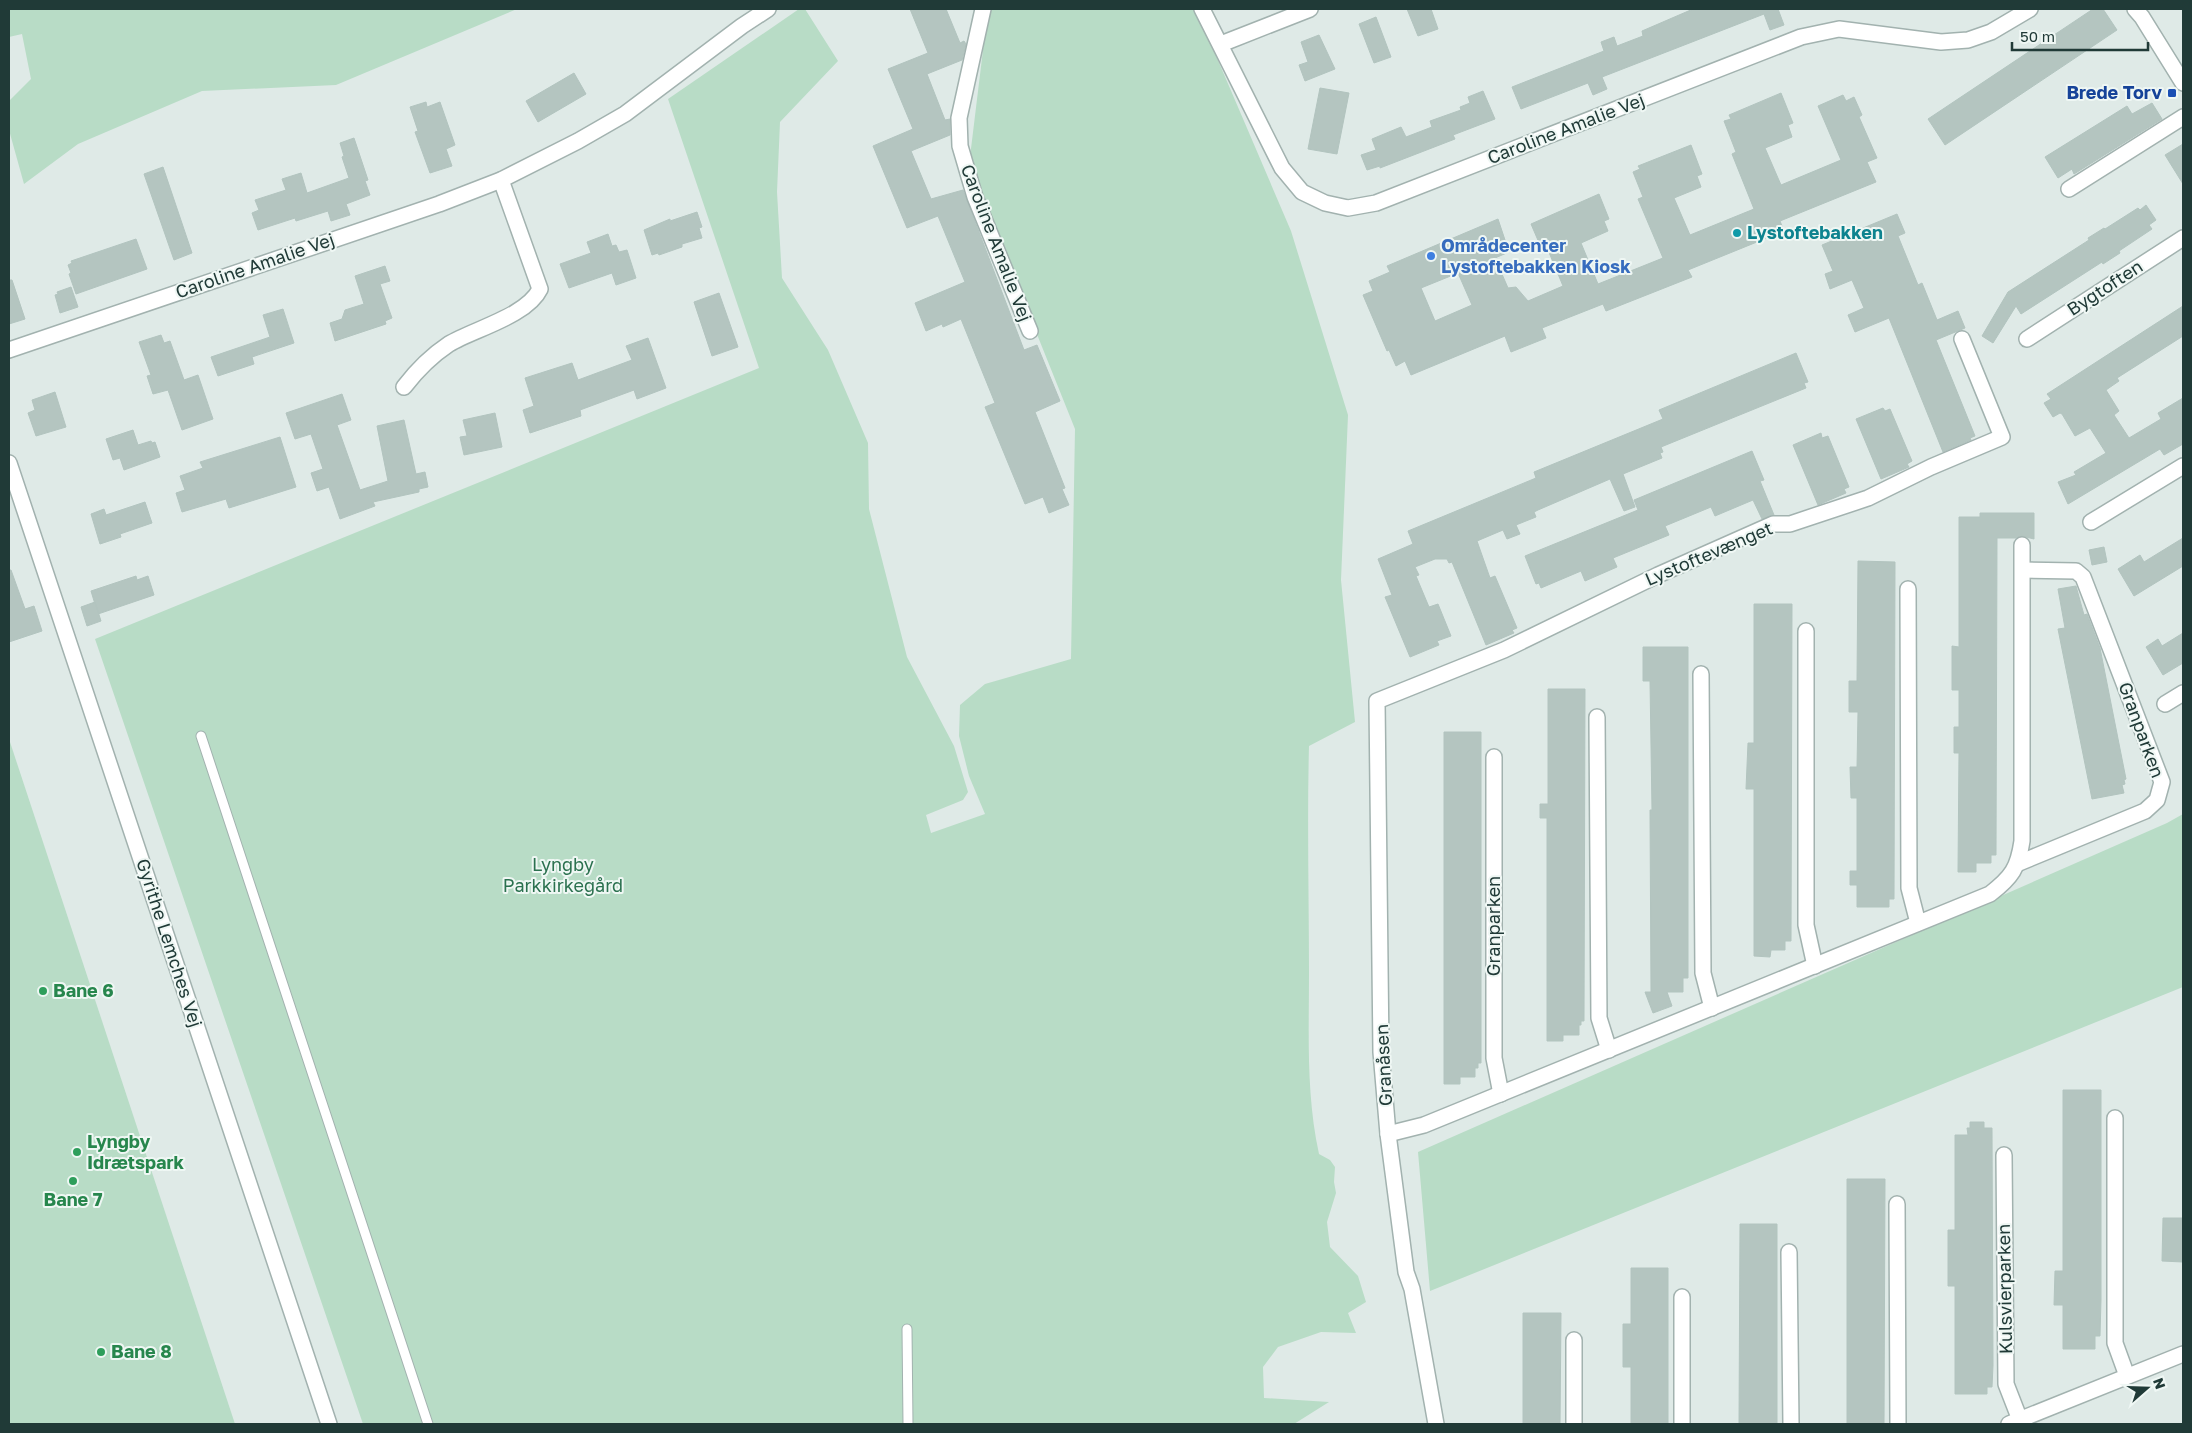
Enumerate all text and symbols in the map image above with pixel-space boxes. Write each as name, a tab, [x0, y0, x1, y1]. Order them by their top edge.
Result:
scale bar	[2012, 20, 2148, 52]
text: 50 m	[2020, 27, 2055, 45]
place label: Brede Torv	[2066, 81, 2162, 103]
marker: Brede Torv	[2166, 87, 2178, 99]
street label: Caroline Amalie Vej	[1484, 88, 1647, 168]
street label: Caroline Amalie Vej	[957, 161, 1037, 324]
place label: Lystoftebakken	[1747, 221, 1883, 243]
marker: Lystoftebakken	[1731, 227, 1743, 239]
street label: Caroline Amalie Vej	[172, 228, 337, 303]
place label: Områdecenter Lystoftebakken Kiosk	[1441, 234, 1631, 277]
marker: Områdecenter Lystoftebakken Kiosk	[1425, 250, 1437, 262]
street label: Bygtoften	[2062, 255, 2146, 320]
street label: Lystoftevænget	[1642, 516, 1776, 590]
street label: Granparken	[2114, 679, 2169, 781]
park label: Lyngby Parkkirkegård	[503, 853, 623, 896]
street label: Gyrithe Lemches Vej	[132, 856, 208, 1030]
street label: Granparken	[1482, 876, 1504, 976]
place label: Bane 6	[53, 979, 114, 1001]
marker: Bane 6	[37, 985, 49, 997]
street label: Granåsen	[1370, 1024, 1396, 1107]
place label: Lyngby Idrætspark	[87, 1130, 184, 1173]
marker: Lyngby Idrætspark	[71, 1146, 83, 1158]
marker: Bane 7	[67, 1175, 79, 1187]
place label: Bane 7	[44, 1188, 103, 1210]
street label: Kulsvierparken	[1992, 1224, 2016, 1354]
place label: Bane 8	[111, 1340, 172, 1362]
marker: Bane 8	[95, 1346, 107, 1358]
north arrow	[2122, 1363, 2172, 1413]
text: N	[2150, 1375, 2169, 1391]

